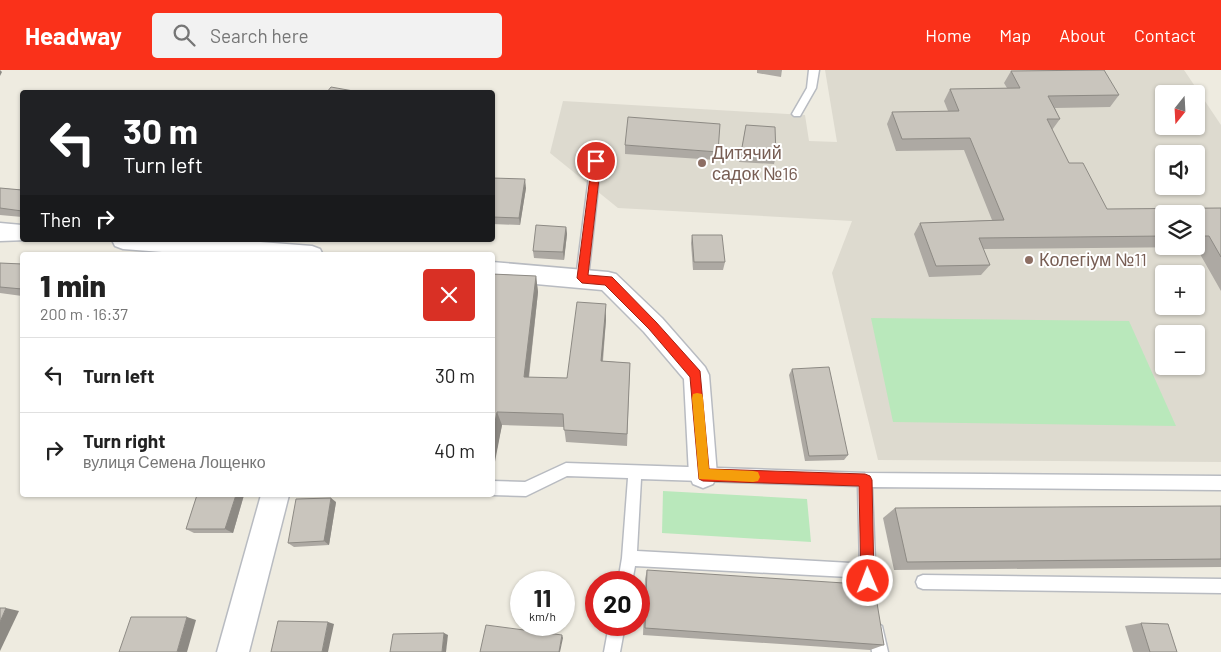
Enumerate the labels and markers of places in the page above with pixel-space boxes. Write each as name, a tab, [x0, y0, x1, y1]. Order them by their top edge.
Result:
pin	[575, 140, 617, 182]
place label: Дитячий садок №16	[712, 141, 798, 184]
marker: Дитячий садок №16	[696, 157, 708, 169]
place label: Колегіум №11	[1039, 248, 1147, 270]
marker: Колегіум №11	[1023, 254, 1035, 266]

